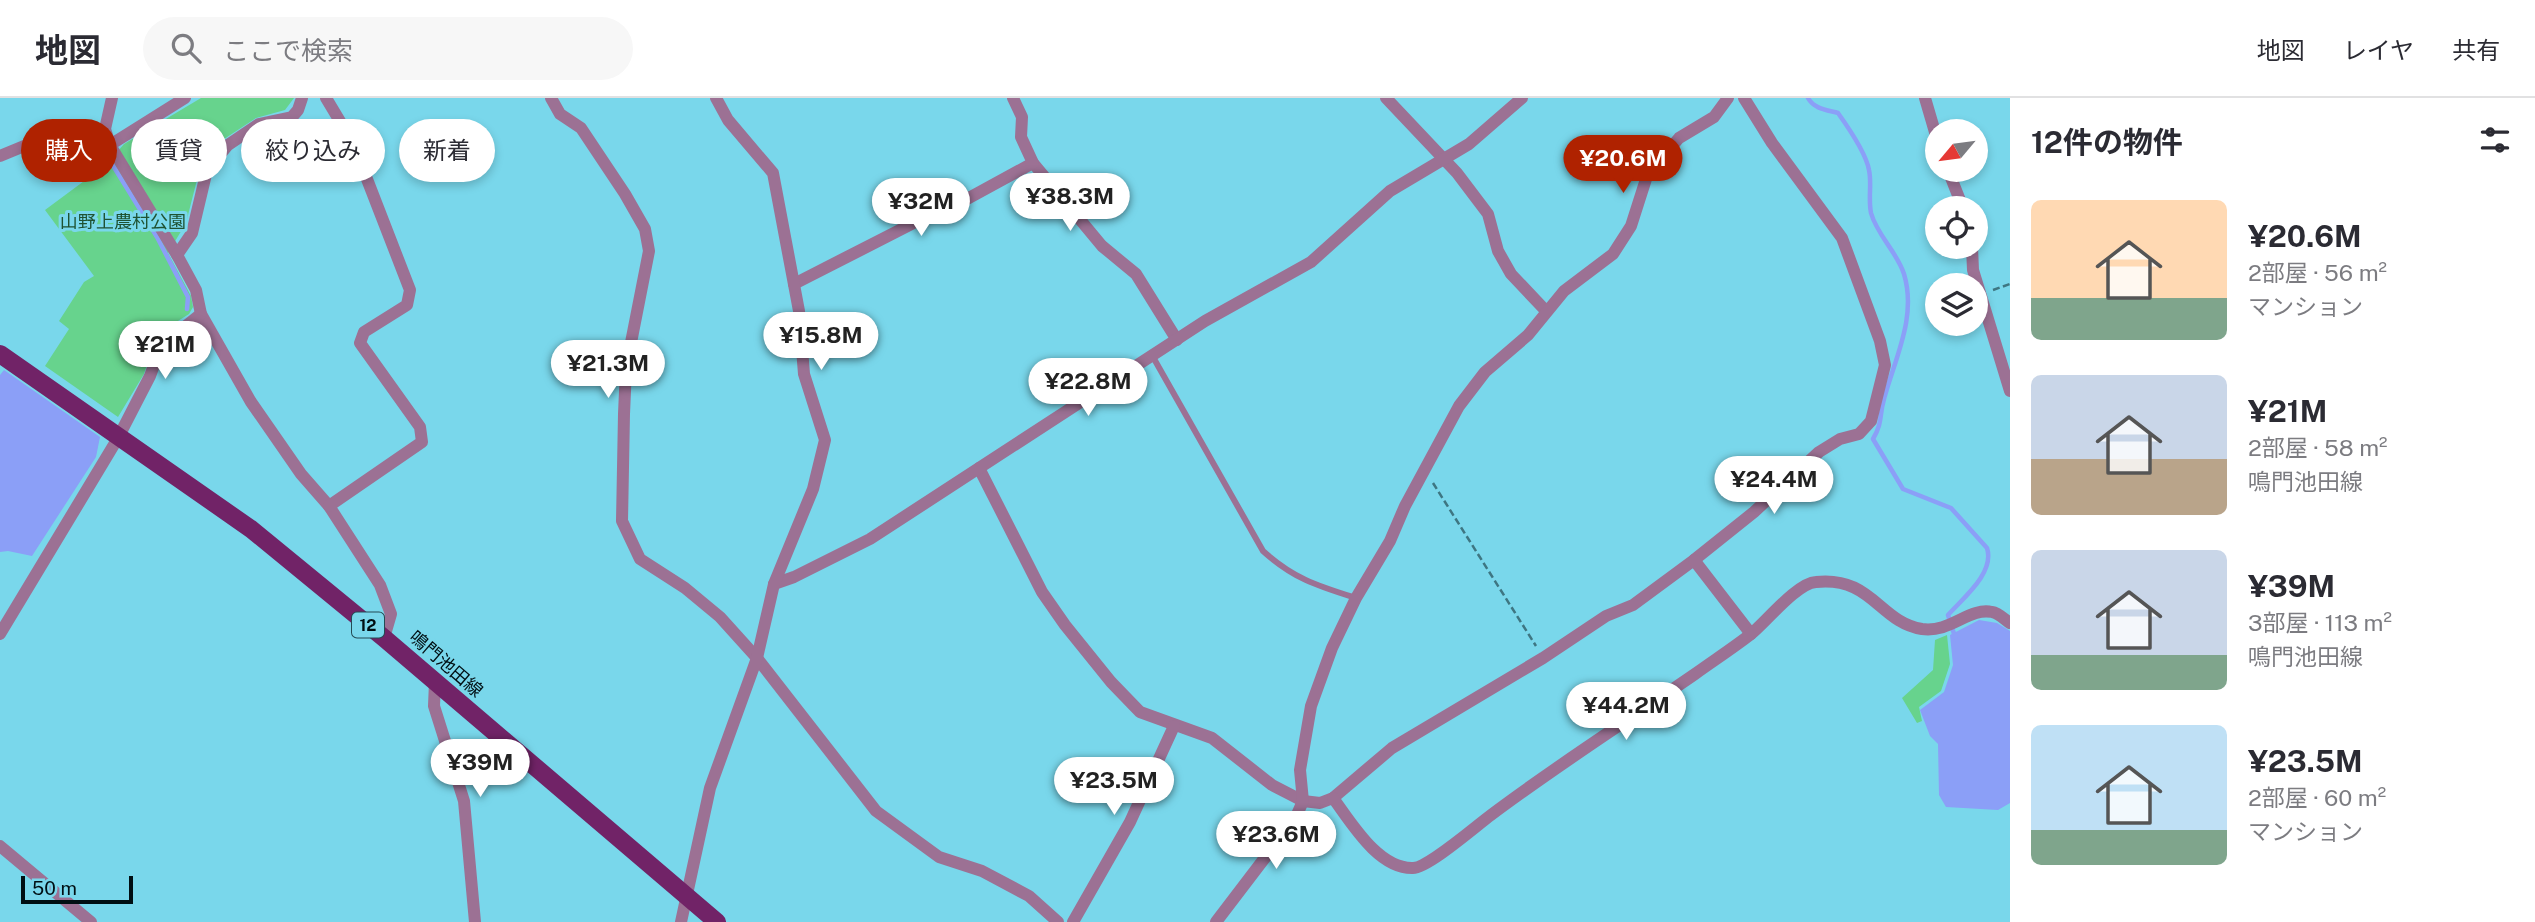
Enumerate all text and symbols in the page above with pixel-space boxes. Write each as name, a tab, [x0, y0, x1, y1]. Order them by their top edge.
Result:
search box	[143, 17, 633, 80]
icon: search	[167, 29, 205, 67]
text: 地図	[35, 31, 101, 69]
text: ここで検索	[223, 35, 353, 66]
text: 地図	[2257, 36, 2305, 64]
text: レイヤ	[2343, 36, 2414, 64]
text: 共有	[2452, 36, 2500, 64]
chip: 購入	[21, 119, 117, 182]
chip: 賃貸	[131, 119, 227, 182]
chip: 絞り込み	[241, 119, 385, 182]
chip: 新着	[399, 119, 495, 182]
north arrow	[1925, 119, 1988, 182]
map controls	[1925, 119, 1988, 336]
icon: filters	[2476, 121, 2514, 159]
text: 12件の物件	[2031, 124, 2183, 160]
pin: ¥20.6M	[1566, 136, 1680, 195]
text: ¥20.6M	[1579, 144, 1667, 171]
pin: ¥38.3M	[1013, 174, 1127, 233]
pin: ¥32M	[880, 178, 962, 238]
text: ¥38.3M	[1026, 182, 1114, 209]
text: ¥32M	[888, 187, 954, 214]
button: locate	[1925, 196, 1988, 259]
park label: 山野上農村公園	[60, 211, 186, 232]
text: ¥20.6M	[2248, 218, 2362, 254]
icon: home	[2087, 228, 2171, 312]
text: 2部屋 · 56 m²	[2248, 259, 2387, 286]
button: layers	[1925, 273, 1988, 336]
text: マンション	[2248, 293, 2363, 320]
pin: ¥15.8M	[764, 313, 878, 372]
text: ¥15.8M	[779, 321, 863, 348]
pin: ¥21M	[124, 322, 206, 381]
text: ¥21M	[135, 330, 195, 357]
pin: ¥21.3M	[551, 341, 665, 400]
text: ¥21.3M	[567, 349, 649, 376]
pin: ¥22.8M	[1031, 358, 1145, 418]
text: ¥22.8M	[1044, 367, 1132, 394]
text: ¥21M	[2248, 393, 2327, 429]
icon: home	[2087, 403, 2171, 487]
text: 2部屋 · 58 m²	[2248, 434, 2388, 461]
pin: ¥24.4M	[1717, 456, 1831, 516]
text: ¥24.4M	[1730, 465, 1818, 492]
text: 鳴門池田線	[2248, 468, 2363, 495]
text: ¥39M	[2248, 568, 2335, 604]
icon: home	[2087, 578, 2171, 662]
text: 3部屋 · 113 m²	[2248, 609, 2392, 636]
road number: 12	[352, 612, 384, 638]
street label: 鳴門池田線	[405, 626, 487, 701]
text: 鳴門池田線	[2248, 643, 2363, 670]
pin: ¥44.2M	[1569, 682, 1683, 742]
text: ¥44.2M	[1582, 691, 1670, 718]
pin: ¥39M	[439, 740, 521, 799]
text: ¥23.5M	[2248, 743, 2363, 779]
text: ¥39M	[447, 748, 513, 775]
icon: home	[2087, 753, 2171, 837]
pin: ¥23.5M	[1057, 758, 1171, 817]
text: ¥23.5M	[1070, 766, 1158, 793]
text: 2部屋 · 60 m²	[2248, 784, 2386, 811]
pin: ¥23.6M	[1219, 812, 1333, 871]
text: マンション	[2248, 818, 2363, 845]
text: ¥23.6M	[1232, 820, 1320, 847]
scale bar	[21, 873, 133, 905]
text: 50 m	[32, 877, 77, 899]

